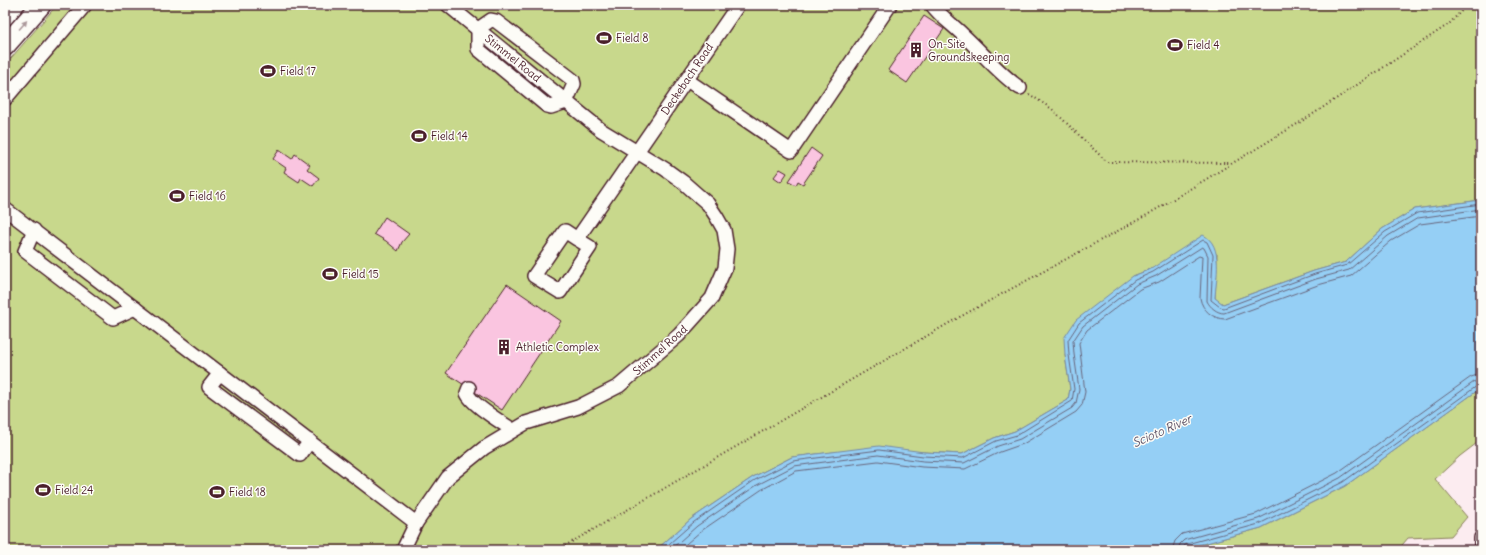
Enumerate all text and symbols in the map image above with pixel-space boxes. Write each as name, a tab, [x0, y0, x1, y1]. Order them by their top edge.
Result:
one-way arrow	[18, 20, 27, 31]
sports icon: Field 8	[595, 29, 613, 47]
street label: Stimmel Road	[482, 31, 544, 85]
place label: Field 8	[616, 31, 649, 45]
sports icon: Field 4	[1166, 36, 1184, 54]
place label: On-Site Groundskeeping	[928, 37, 1009, 64]
place label: Field 4	[1187, 38, 1220, 52]
street label: Deckebach Road	[658, 40, 716, 118]
building icon: On-Site Groundskeeping	[907, 41, 925, 59]
sports icon: Field 17	[259, 62, 277, 80]
place label: Field 17	[280, 64, 317, 78]
sports icon: Field 14	[410, 127, 428, 145]
place label: Field 14	[431, 129, 468, 143]
sports icon: Field 16	[168, 187, 186, 205]
place label: Field 16	[189, 189, 226, 203]
sports icon: Field 15	[321, 265, 339, 283]
place label: Field 15	[342, 267, 379, 281]
street label: Stimmel Road	[630, 322, 690, 378]
building icon: Athletic Complex	[495, 338, 513, 356]
place label: Athletic Complex	[516, 340, 599, 354]
water label: Scioto River	[1130, 410, 1196, 450]
sports icon: Field 24	[34, 481, 52, 499]
place label: Field 24	[55, 483, 93, 497]
sports icon: Field 18	[208, 483, 226, 501]
place label: Field 18	[229, 485, 266, 499]

